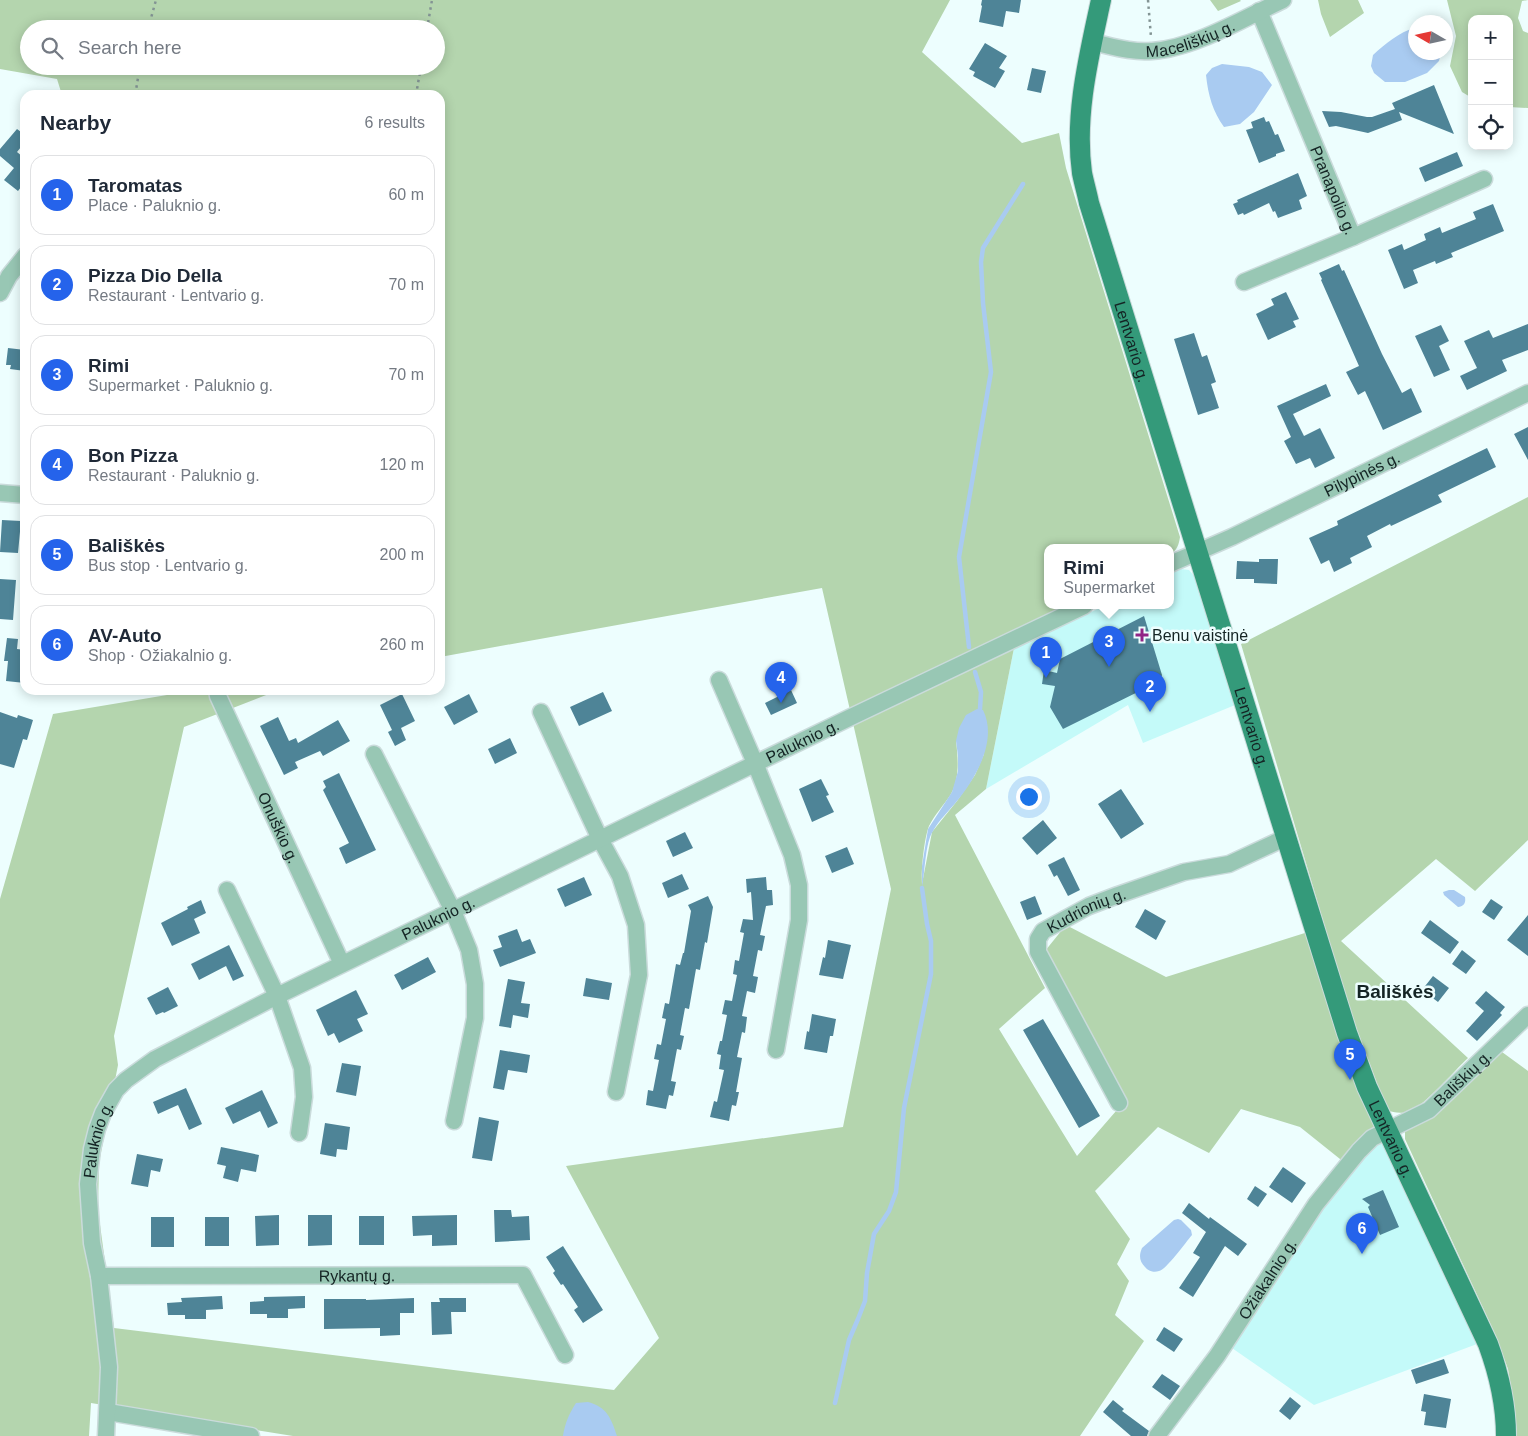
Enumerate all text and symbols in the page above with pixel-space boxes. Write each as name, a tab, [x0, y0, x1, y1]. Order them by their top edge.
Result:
north arrow	[1408, 15, 1453, 60]
map controls	[1468, 15, 1513, 150]
button: +	[1468, 15, 1513, 60]
street label: Maceliškių g.	[1145, 17, 1237, 60]
search box	[20, 20, 445, 75]
icon: search	[38, 34, 66, 62]
text: Search here	[78, 37, 182, 58]
button: −	[1468, 60, 1513, 105]
button: locate	[1468, 105, 1513, 150]
text: Nearby	[40, 111, 111, 134]
text: 6 results	[365, 114, 425, 131]
street label: Pranapolio g.	[1308, 143, 1359, 237]
text: Taromatas	[88, 175, 183, 196]
text: 1	[53, 186, 61, 203]
text: 60 m	[388, 186, 424, 203]
text: Place · Paluknio g.	[88, 197, 221, 214]
text: Pizza Dio Della	[88, 265, 222, 286]
text: 2	[53, 276, 61, 293]
text: 70 m	[388, 276, 424, 293]
text: Restaurant · Lentvario g.	[88, 287, 264, 304]
street label: Lentvario g.	[1112, 299, 1153, 384]
text: Rimi	[88, 355, 129, 376]
text: 3	[53, 366, 61, 383]
text: 70 m	[388, 366, 424, 383]
text: Supermarket · Paluknio g.	[88, 377, 273, 394]
text: Bon Pizza	[88, 445, 178, 466]
street label: Pilypinės g.	[1321, 448, 1402, 499]
text: 4	[53, 456, 61, 473]
text: 120 m	[380, 456, 424, 473]
text: Restaurant · Paluknio g.	[88, 467, 260, 484]
text: Bališkės	[88, 535, 165, 556]
popup	[1044, 544, 1174, 609]
text: 5	[53, 546, 61, 563]
text: 200 m	[380, 546, 424, 563]
text: Bus stop · Lentvario g.	[88, 557, 248, 574]
text: Rimi	[1063, 557, 1104, 578]
text: Supermarket	[1063, 579, 1155, 596]
text: AV-Auto	[88, 625, 162, 646]
pin: 3	[1093, 626, 1125, 667]
place label: Benu vaistinė	[1152, 627, 1248, 644]
marker: Benu vaistinė	[1136, 629, 1148, 641]
text: 6	[53, 636, 61, 653]
text: 260 m	[380, 636, 424, 653]
pin: 1	[1030, 637, 1062, 678]
text: Shop · Ožiakalnio g.	[88, 647, 232, 664]
pin: 4	[765, 662, 797, 703]
pin: 2	[1134, 671, 1166, 712]
street label: Lentvario g.	[1231, 685, 1273, 770]
street label: Paluknio g.	[763, 716, 842, 766]
your location	[1016, 784, 1042, 810]
street label: Onuškio g.	[255, 789, 303, 866]
street label: Kudrionių g.	[1044, 884, 1128, 936]
street label: Paluknio g.	[399, 893, 477, 943]
district label: Bališkės	[1356, 981, 1434, 1002]
pin: 5	[1334, 1039, 1366, 1080]
street label: Bališkių g.	[1430, 1046, 1495, 1109]
street label: Paluknio g.	[80, 1098, 116, 1179]
street label: Lentvario g.	[1366, 1098, 1417, 1180]
pin: 6	[1346, 1213, 1378, 1254]
street label: Ožiakalnio g.	[1235, 1235, 1300, 1322]
street label: Rykantų g.	[319, 1267, 395, 1284]

